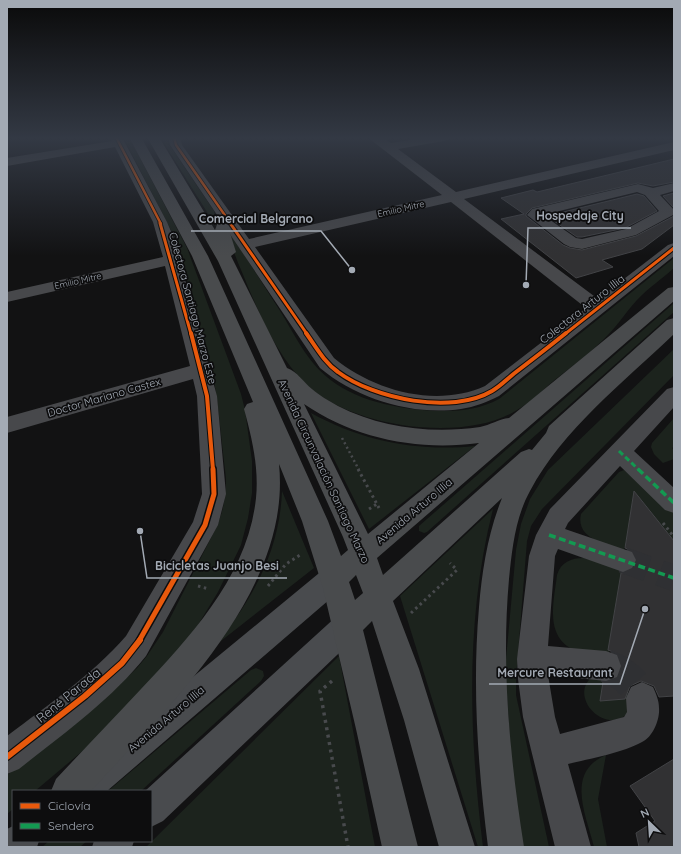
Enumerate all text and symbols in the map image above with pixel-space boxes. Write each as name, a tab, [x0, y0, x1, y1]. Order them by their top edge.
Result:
street label: Emilio Mitre	[376, 198, 425, 219]
callout: Hospedaje City	[528, 204, 631, 228]
callout: Comercial Belgrano	[191, 207, 321, 231]
text: Hospedaje City	[536, 208, 624, 223]
text: Comercial Belgrano	[199, 211, 314, 226]
street label: Colectora Santiago Marzo Este	[166, 231, 220, 385]
street label: Emilio Mitre	[53, 270, 102, 291]
street label: Colectora Arturo Illia	[537, 271, 627, 347]
street label: Doctor Mariano Castex	[46, 374, 162, 420]
street label: Avenida Circunvalación Santiago Marzo	[275, 377, 373, 566]
street label: Avenida Arturo Illia	[373, 475, 455, 547]
callout: Bicicletas Juanjo Besi	[147, 554, 287, 578]
text: Bicicletas Juanjo Besi	[155, 558, 279, 573]
callout: Mercure Restaurant	[489, 660, 620, 684]
street label: René Parada	[32, 664, 104, 726]
text: Mercure Restaurant	[497, 665, 613, 680]
street label: Avenida Arturo Illia	[125, 683, 207, 755]
legend	[12, 790, 152, 842]
text: Ciclovía	[48, 798, 91, 813]
north arrow	[629, 802, 669, 842]
text: N	[638, 805, 651, 821]
text: Sendero	[48, 818, 94, 833]

